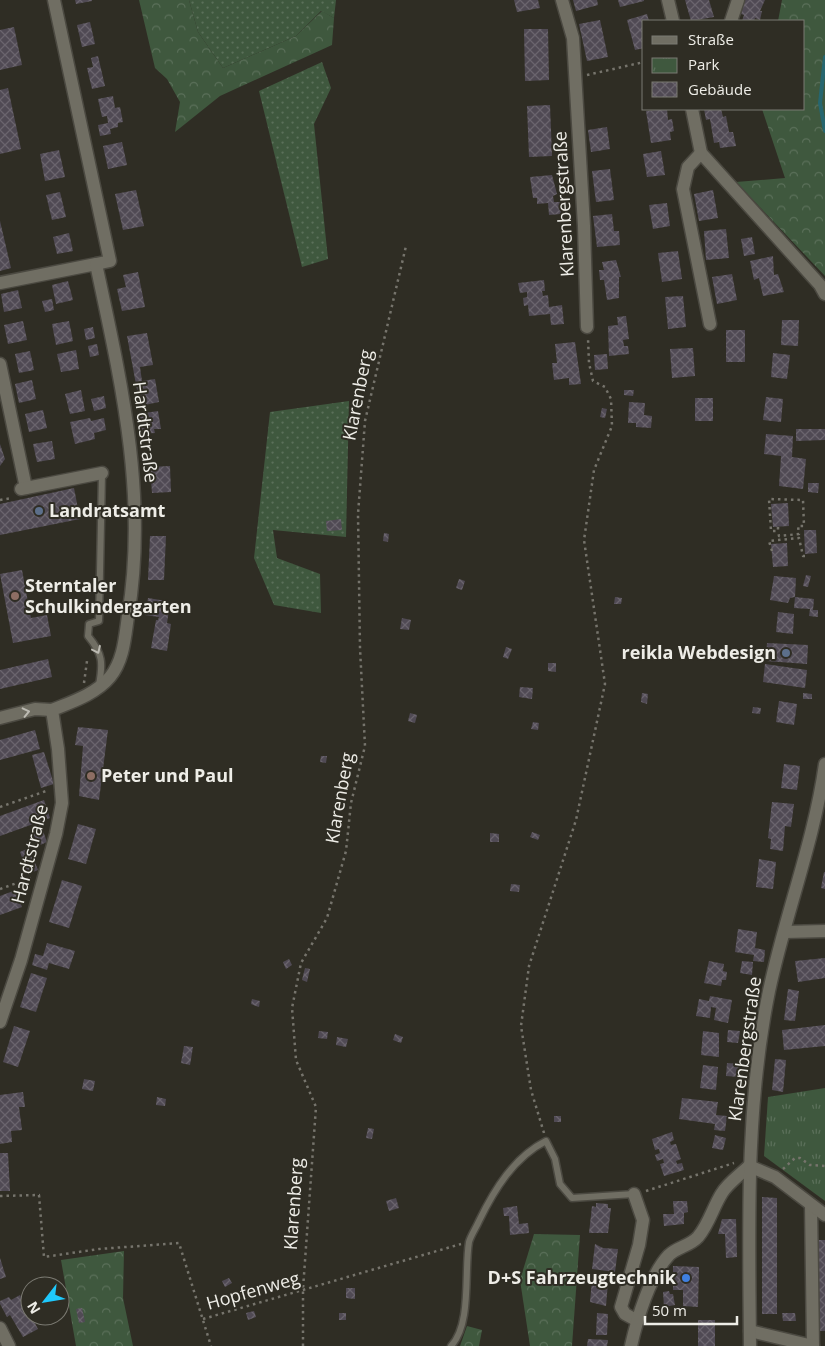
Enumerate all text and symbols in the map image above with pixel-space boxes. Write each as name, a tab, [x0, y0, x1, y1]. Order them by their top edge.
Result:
legend	[642, 20, 805, 110]
text: Straße	[688, 29, 734, 49]
text: Park	[688, 54, 719, 74]
text: Gebäude	[688, 79, 752, 99]
street label: Klarenbergstraße	[547, 131, 579, 278]
street label: Klarenberg	[336, 347, 378, 442]
street label: Hardtstraße	[128, 380, 164, 484]
place label: Landratsamt	[49, 498, 166, 522]
marker: Landratsamt	[33, 505, 45, 517]
place label: Sterntaler Schulkindergarten	[25, 573, 192, 618]
marker: Sterntaler Schulkindergarten	[9, 590, 21, 602]
place label: reikla Webdesign	[622, 640, 776, 664]
one-way arrow	[90, 645, 101, 654]
marker: reikla Webdesign	[780, 647, 792, 659]
one-way arrow	[21, 707, 30, 718]
street label: Klarenberg	[319, 750, 359, 845]
place label: Peter und Paul	[101, 763, 233, 787]
marker: Peter und Paul	[85, 770, 97, 782]
street label: Hardtstraße	[5, 801, 53, 906]
street label: Klarenbergstraße	[722, 975, 766, 1123]
street label: Klarenberg	[278, 1157, 308, 1251]
street label: Hopfenweg	[203, 1265, 302, 1315]
place label: D+S Fahrzeugtechnik	[488, 1265, 677, 1289]
marker: D+S Fahrzeugtechnik	[680, 1272, 692, 1284]
north arrow	[20, 1276, 70, 1326]
scale bar	[645, 1294, 738, 1326]
text: N	[22, 1298, 45, 1318]
text: 50 m	[652, 1300, 687, 1320]

